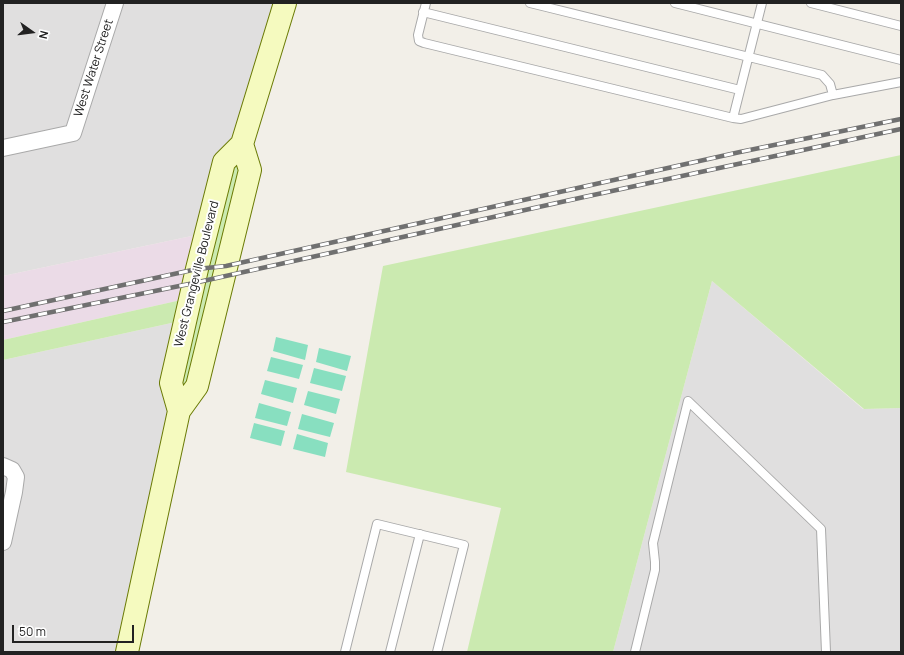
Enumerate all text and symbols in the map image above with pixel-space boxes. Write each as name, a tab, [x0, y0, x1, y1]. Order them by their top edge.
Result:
north arrow	[12, 12, 52, 52]
street label: West Water Street	[71, 17, 117, 119]
text: N	[36, 29, 52, 41]
street label: West Grangeville Boulevard	[172, 199, 222, 349]
scale bar	[14, 617, 136, 643]
text: 50 m	[19, 623, 46, 640]

